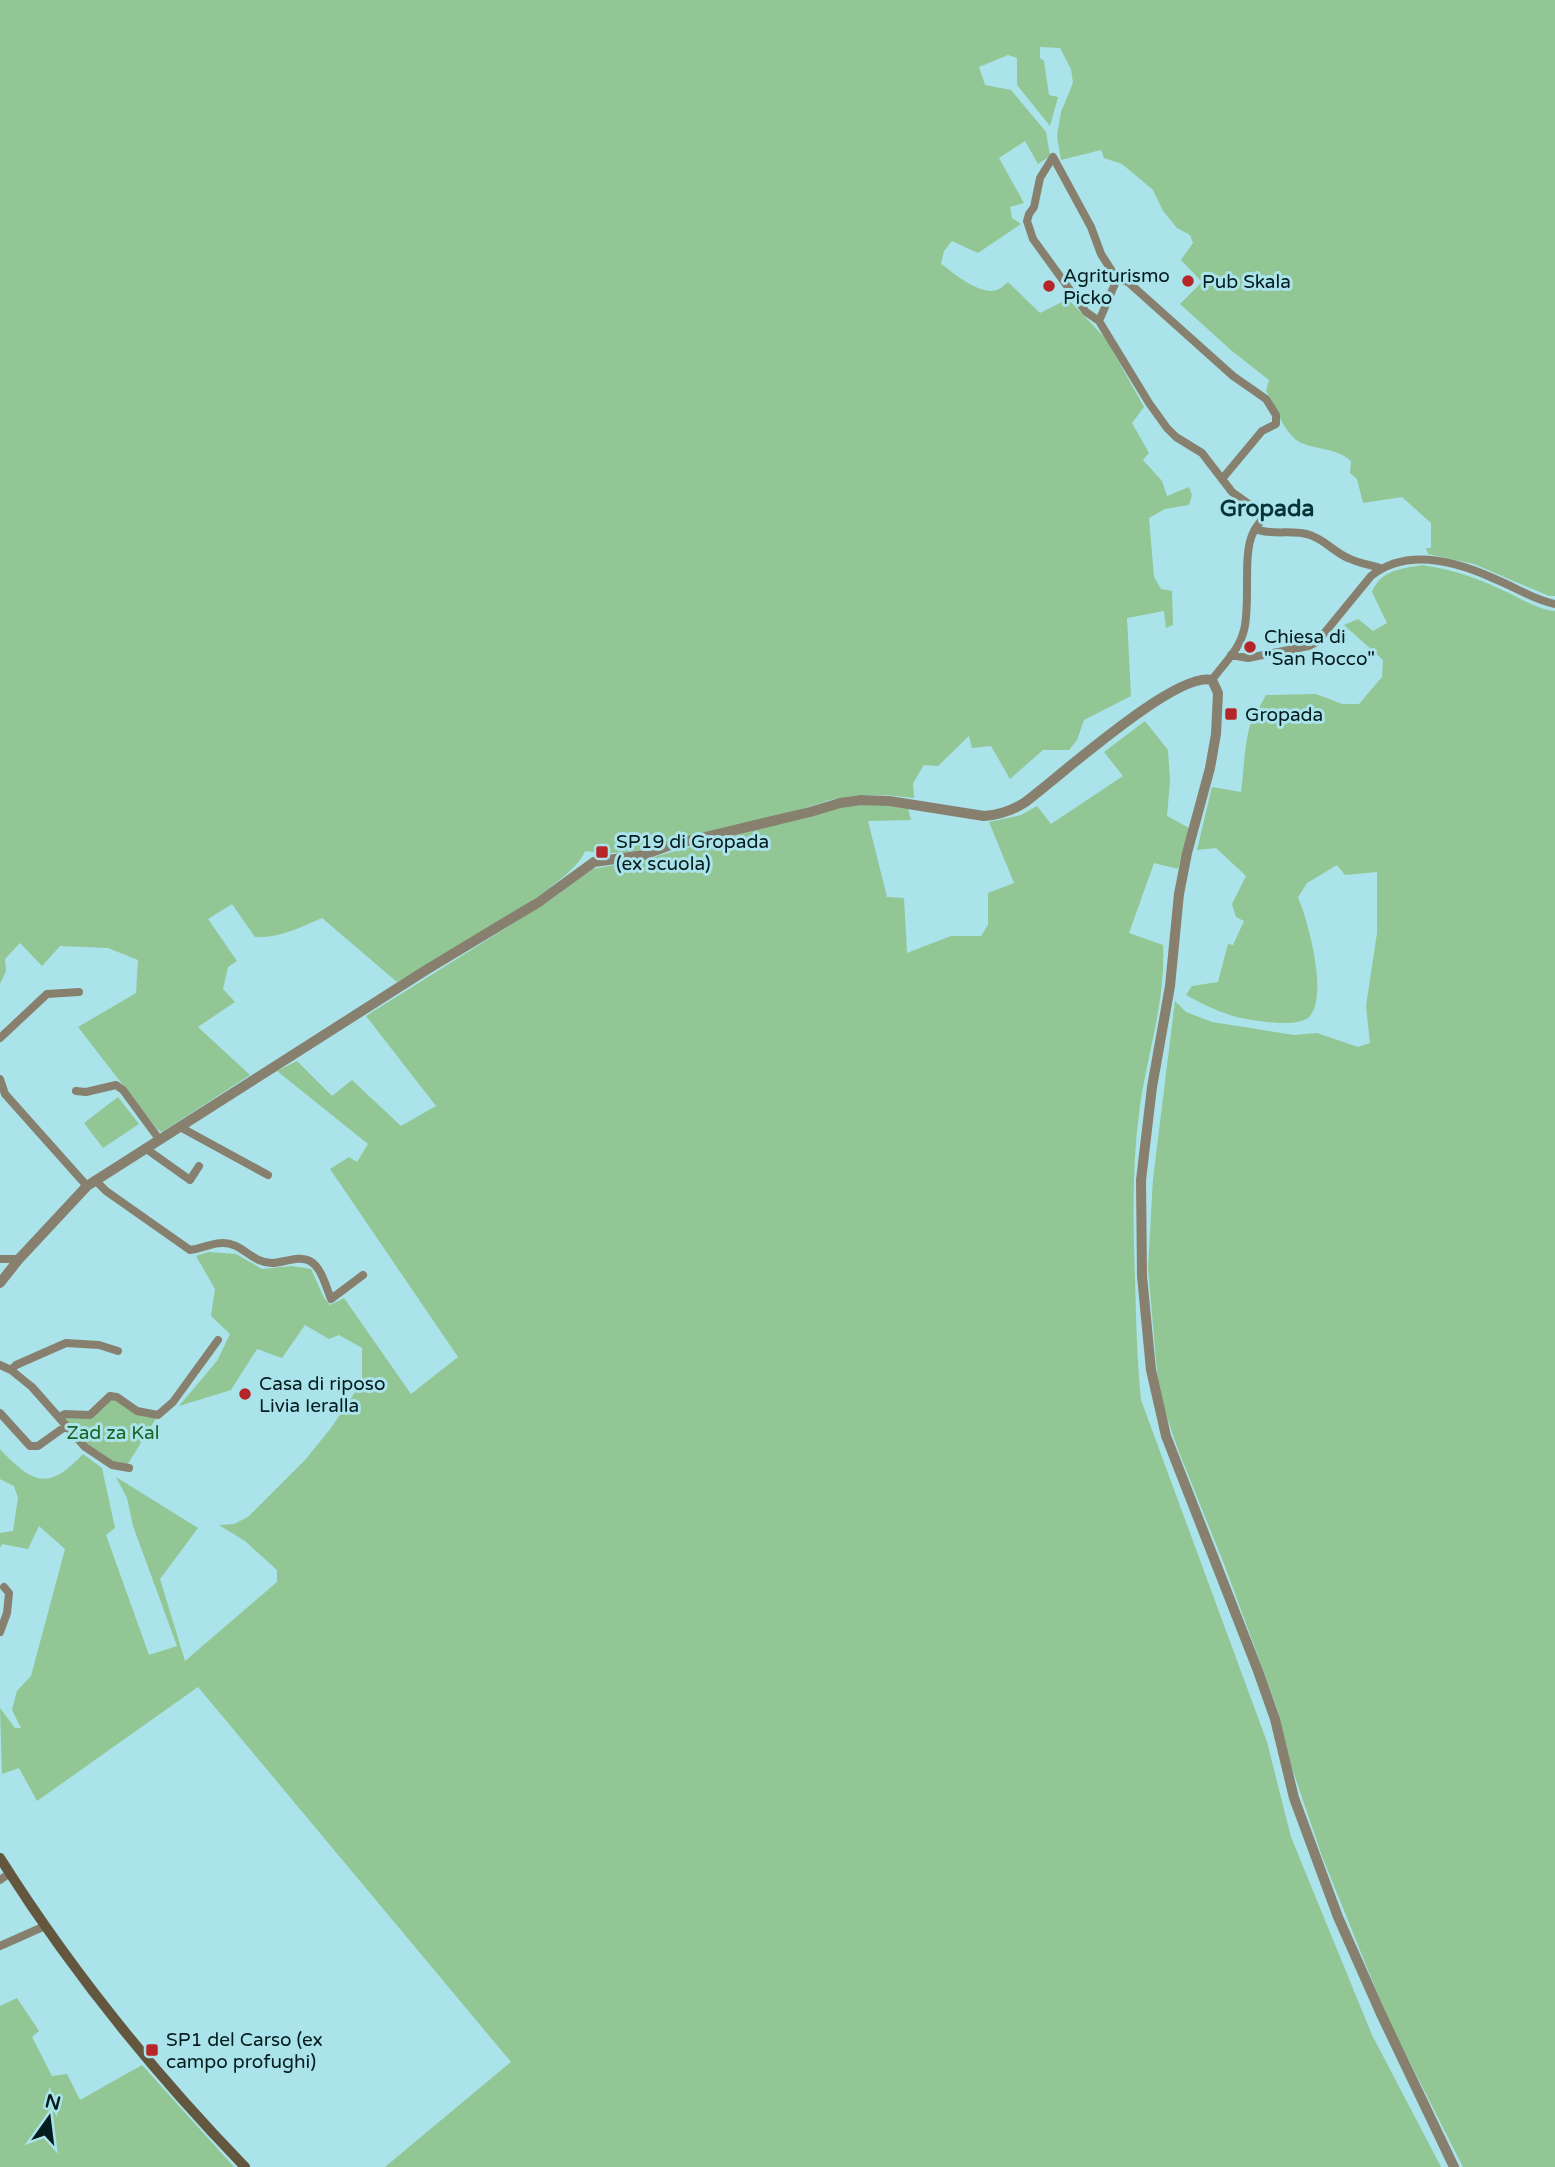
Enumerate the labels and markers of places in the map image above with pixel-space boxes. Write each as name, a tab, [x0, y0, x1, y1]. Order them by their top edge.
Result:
place label: Agriturismo Picko	[1063, 265, 1170, 309]
place label: Pub Skala	[1202, 271, 1291, 293]
marker: Pub Skala	[1180, 273, 1196, 289]
marker: Agriturismo Picko	[1041, 278, 1057, 294]
place label: Chiesa di "San Rocco"	[1264, 626, 1375, 670]
marker: Chiesa di "San Rocco"	[1242, 639, 1258, 655]
place label: Gropada	[1245, 704, 1323, 726]
marker: Gropada	[1223, 706, 1239, 722]
place label: SP19 di Gropada (ex scuola)	[616, 831, 769, 875]
marker: SP19 di Gropada (ex scuola)	[594, 844, 610, 860]
place label: Casa di riposo Livia Ieralla	[259, 1373, 386, 1417]
marker: Casa di riposo Livia Ieralla	[237, 1386, 253, 1402]
place label: SP1 del Carso (ex campo profughi)	[166, 2029, 323, 2073]
marker: SP1 del Carso (ex campo profughi)	[144, 2042, 160, 2058]

